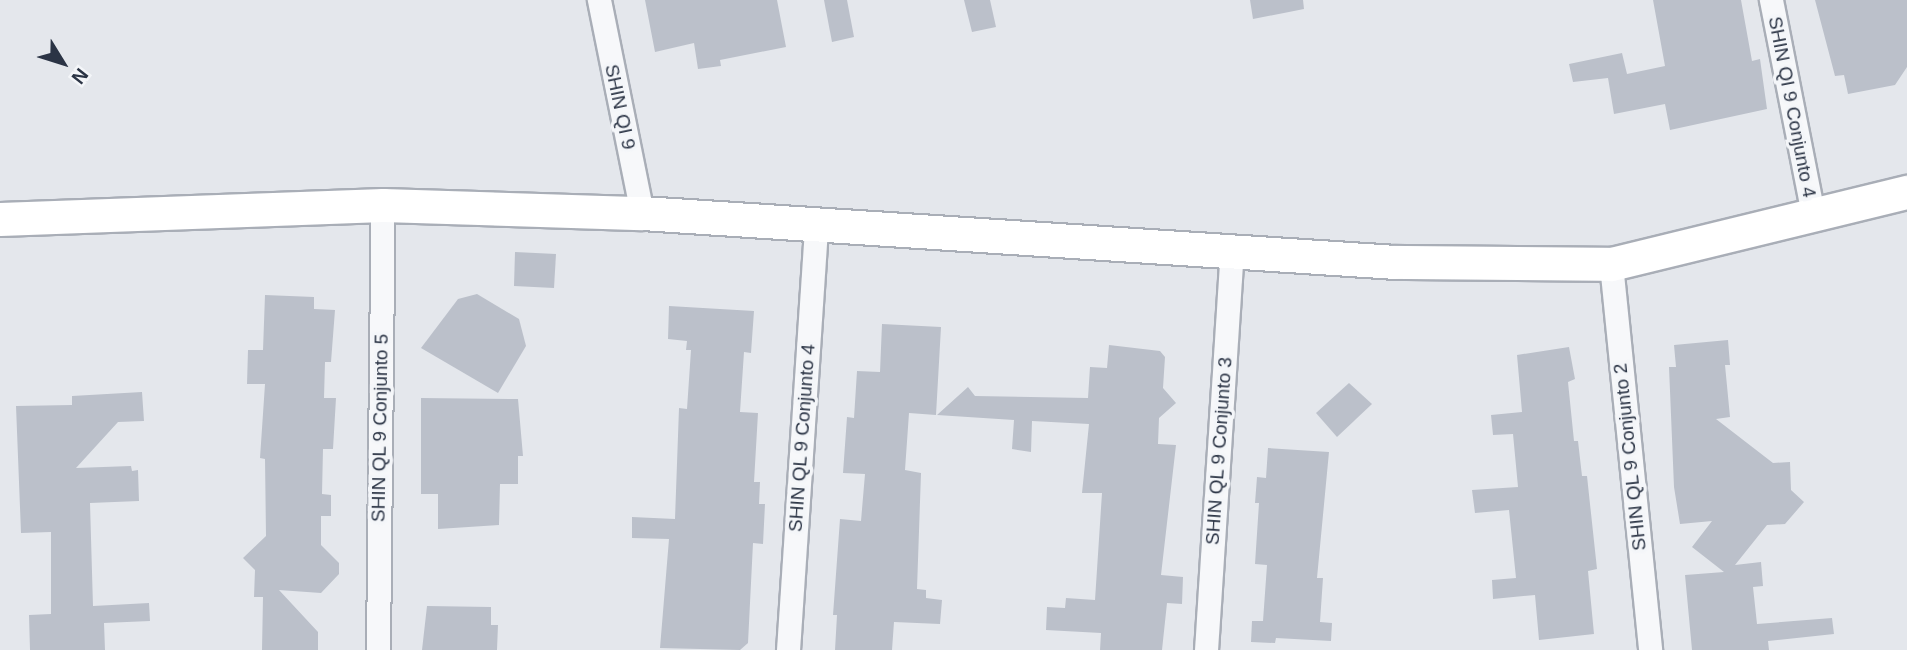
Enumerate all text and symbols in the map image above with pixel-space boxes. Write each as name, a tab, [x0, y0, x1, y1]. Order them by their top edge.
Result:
street label: SHIN QI 9 Conjunto 4	[1763, 15, 1821, 199]
north arrow	[28, 28, 98, 98]
street label: SHIN QI 9	[600, 62, 640, 152]
text: N	[67, 64, 92, 88]
street label: SHIN QL 9 Conjunto 5	[367, 333, 393, 523]
street label: SHIN QL 9 Conjunto 4	[784, 343, 820, 533]
street label: SHIN QL 9 Conjunto 3	[1201, 356, 1237, 546]
street label: SHIN QL 9 Conjunto 2	[1609, 362, 1651, 552]

